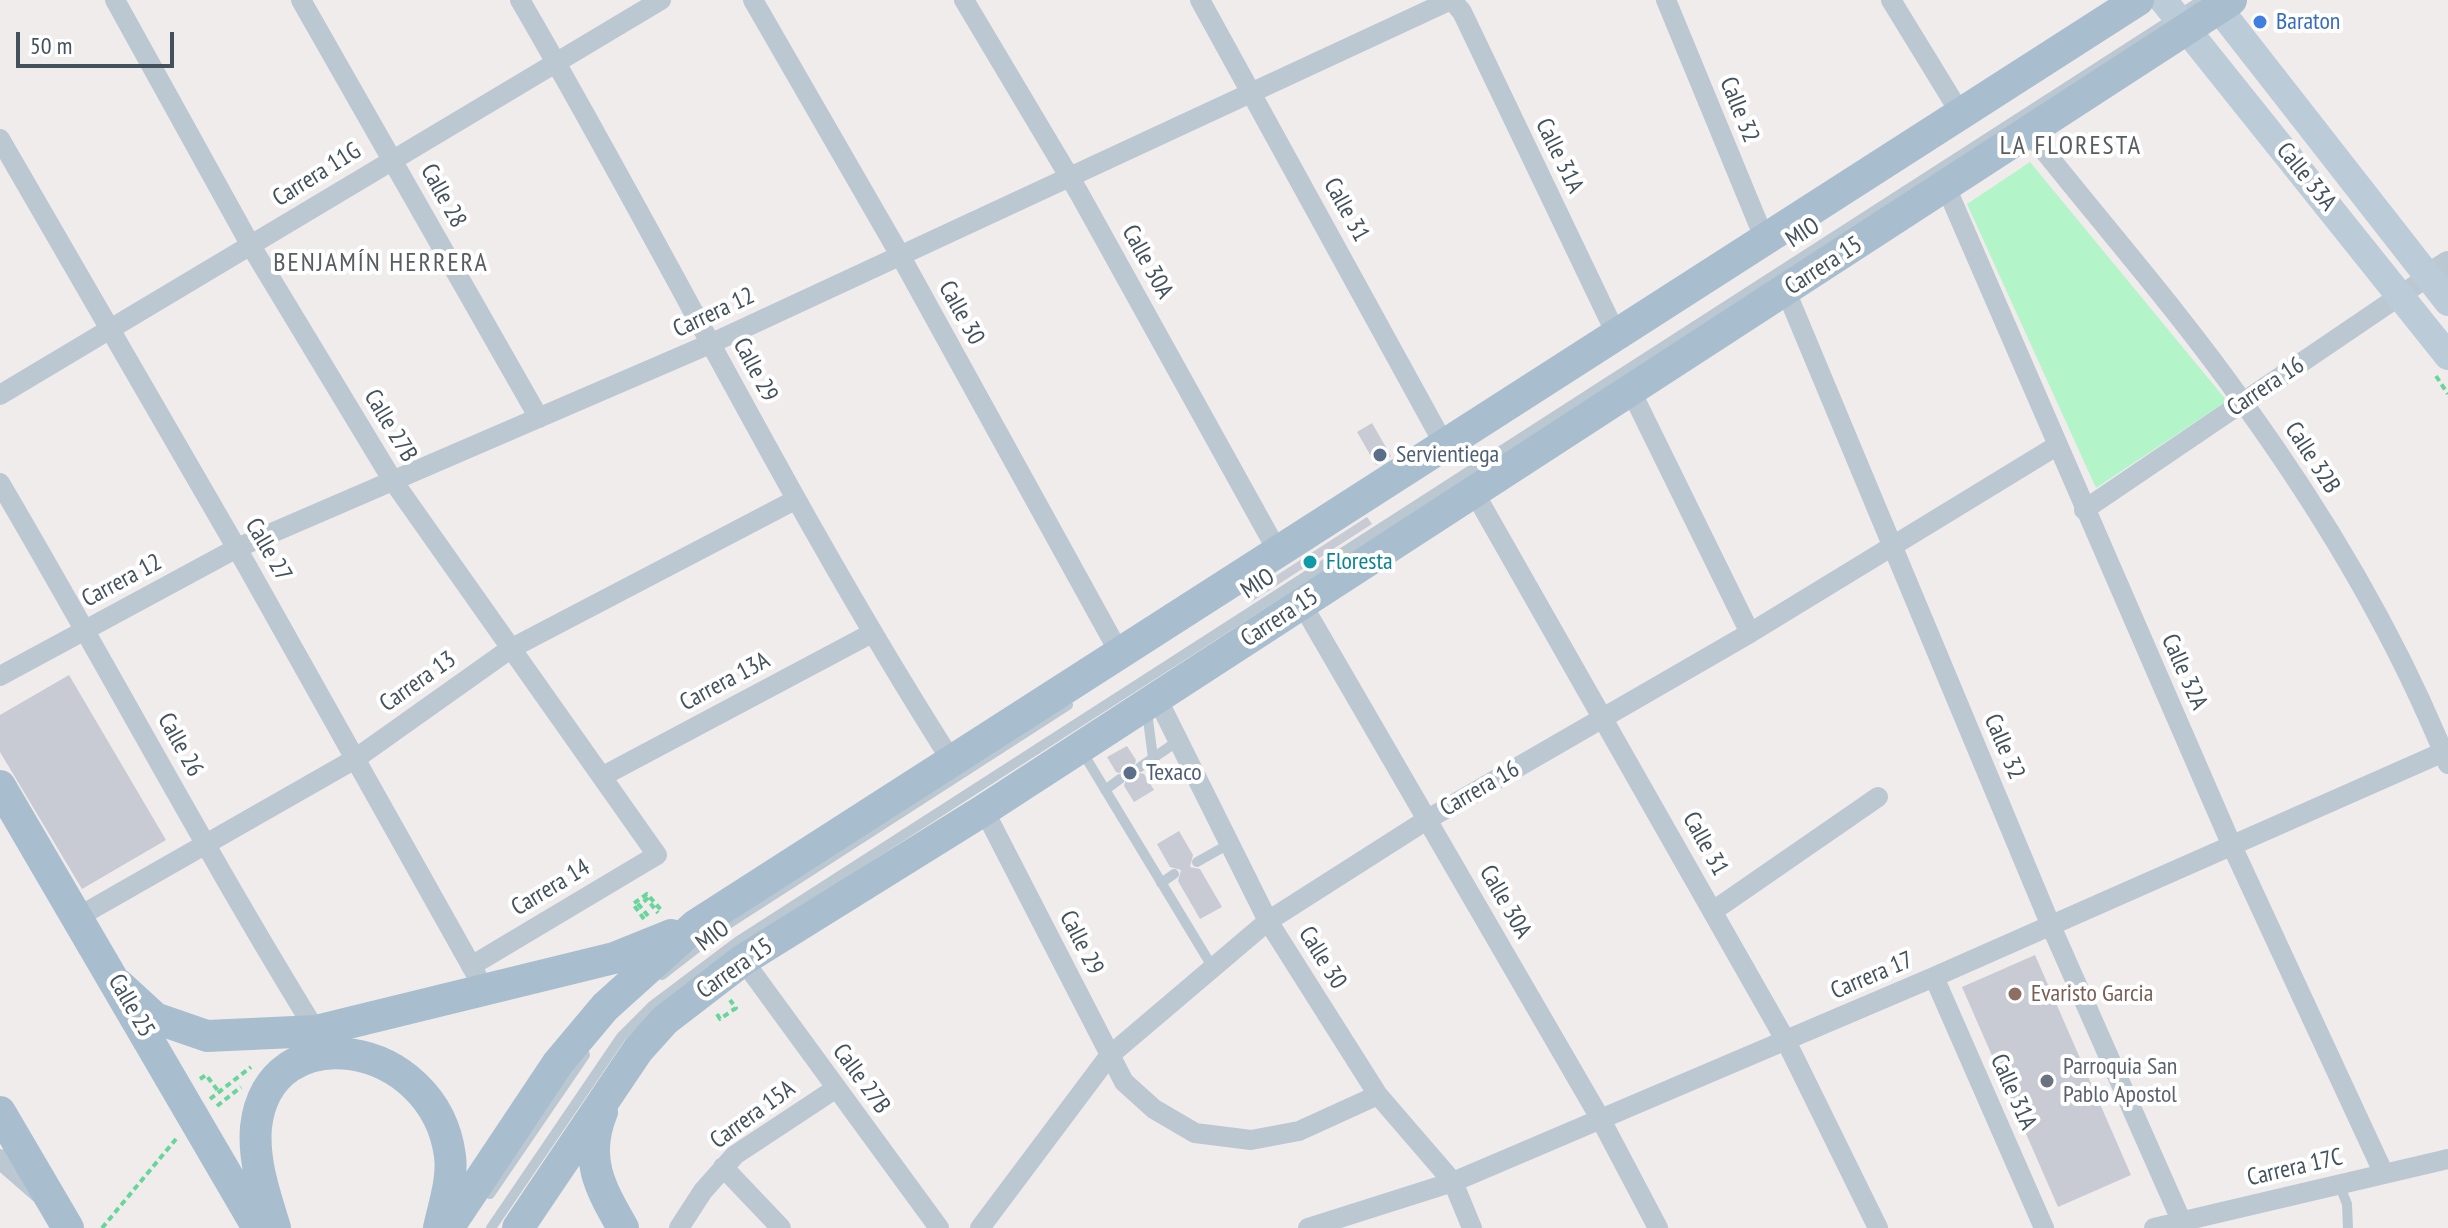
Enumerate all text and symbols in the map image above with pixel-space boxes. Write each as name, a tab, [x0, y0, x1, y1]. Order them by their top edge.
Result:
place label: Baraton	[2276, 8, 2340, 36]
marker: Baraton	[2251, 13, 2269, 31]
scale bar	[20, 16, 178, 66]
text: 50 m	[30, 30, 72, 61]
street label: Calle 32	[1713, 73, 1765, 147]
street label: Calle 31A	[1529, 114, 1589, 198]
district label: LA FLORESTA	[2000, 131, 2142, 163]
street label: Carrera 11G	[268, 137, 366, 213]
street label: Calle 33A	[2270, 137, 2342, 217]
street label: Calle 28	[414, 159, 472, 233]
street label: Calle 31	[1317, 173, 1375, 247]
street label: MIO	[1781, 212, 1825, 254]
street label: Calle 30A	[1115, 220, 1179, 304]
street label: Carrera 15	[1780, 230, 1868, 302]
district label: BENJAMÍN HERRERA	[273, 248, 489, 280]
street label: Calle 30	[932, 276, 990, 350]
street label: Carrera 12	[669, 282, 759, 344]
street label: Calle 29	[726, 333, 784, 407]
street label: Carrera 16	[2222, 351, 2310, 423]
street label: Calle 27B	[357, 385, 423, 467]
street label: Calle 32B	[2278, 417, 2346, 499]
place label: Servientiega	[1396, 441, 1499, 469]
marker: Servientiega	[1371, 446, 1389, 464]
street label: Calle 27	[239, 513, 297, 587]
street label: Carrera 12	[77, 548, 167, 614]
place label: Floresta	[1326, 548, 1393, 576]
marker: Floresta	[1301, 553, 1319, 571]
street label: MIO	[1236, 563, 1280, 605]
street label: Carrera 15	[1236, 582, 1324, 654]
street label: Calle 32A	[2155, 630, 2213, 714]
street label: Carrera 13	[374, 645, 462, 719]
street label: Carrera 13A	[675, 646, 775, 718]
street label: Calle 26	[151, 708, 209, 782]
street label: Calle 32	[1977, 710, 2031, 784]
street label: Carrera 16	[1435, 755, 1525, 823]
place label: Texaco	[1146, 759, 1202, 787]
marker: Texaco	[1121, 764, 1139, 782]
street label: Calle 31	[1676, 807, 1734, 881]
street label: Carrera 14	[507, 853, 595, 923]
street label: Calle 30A	[1473, 860, 1537, 944]
street label: Calle 29	[1053, 906, 1109, 980]
street label: MIO	[691, 914, 735, 958]
street label: Calle 30	[1292, 922, 1352, 994]
street label: Carrera 15	[691, 932, 779, 1006]
street label: Carrera 17	[1827, 946, 1917, 1006]
street label: Calle 25	[102, 969, 160, 1043]
place label: Evaristo Garcia	[2031, 980, 2153, 1008]
marker: Evaristo Garcia	[2006, 985, 2024, 1003]
street label: Calle 27B	[826, 1038, 896, 1120]
street label: Calle 31A	[1984, 1050, 2042, 1134]
place label: Parroquia San Pablo Apostol	[2063, 1053, 2177, 1109]
marker: Parroquia San Pablo Apostol	[2038, 1072, 2056, 1090]
street label: Carrera 15A	[705, 1075, 801, 1155]
street label: Carrera 17C	[2244, 1143, 2346, 1193]

